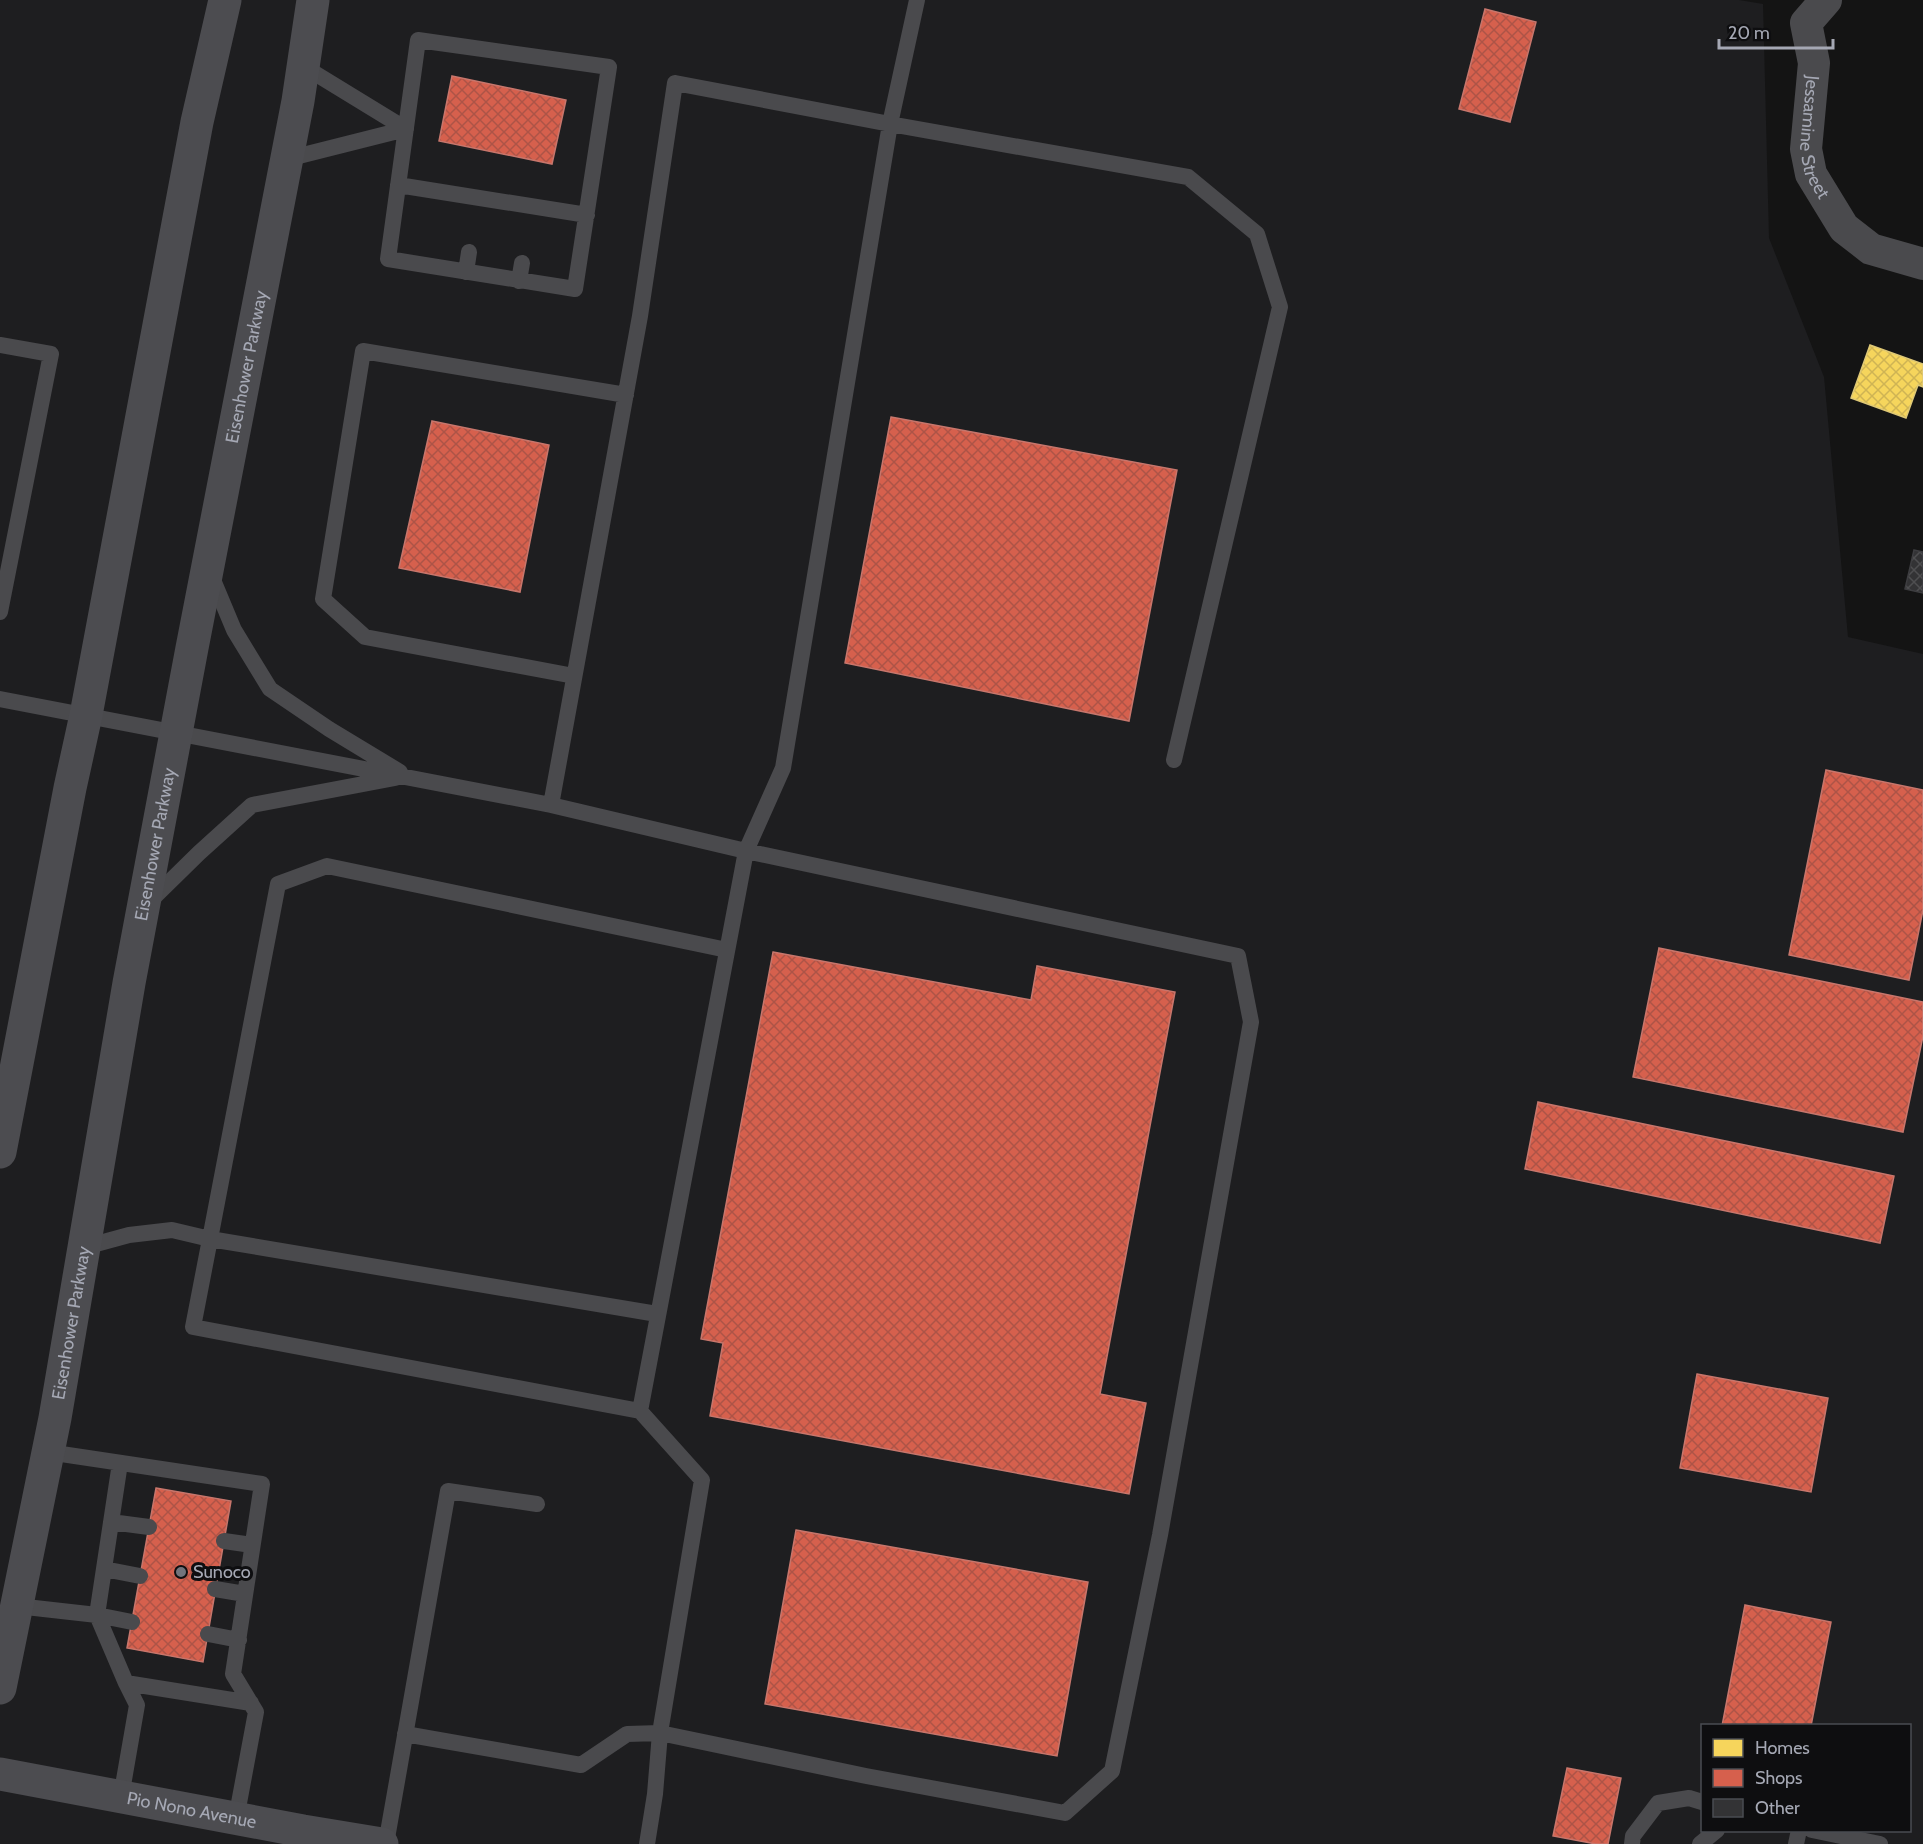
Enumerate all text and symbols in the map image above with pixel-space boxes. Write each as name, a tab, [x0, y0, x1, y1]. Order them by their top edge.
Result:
scale bar	[1719, 12, 1833, 50]
text: 20 m	[1728, 22, 1770, 44]
street label: Jessamine Street	[1795, 73, 1834, 203]
street label: Eisenhower Parkway	[221, 289, 272, 445]
street label: Eisenhower Parkway	[130, 766, 180, 923]
street label: Eisenhower Parkway	[47, 1245, 95, 1401]
place label: Sunoco	[193, 1561, 251, 1583]
marker: Sunoco	[174, 1565, 188, 1579]
legend	[1701, 1724, 1911, 1832]
text: Homes	[1755, 1737, 1810, 1759]
text: Shops	[1755, 1767, 1803, 1789]
street label: Pio Nono Avenue	[125, 1787, 258, 1833]
text: Other	[1755, 1797, 1800, 1819]

